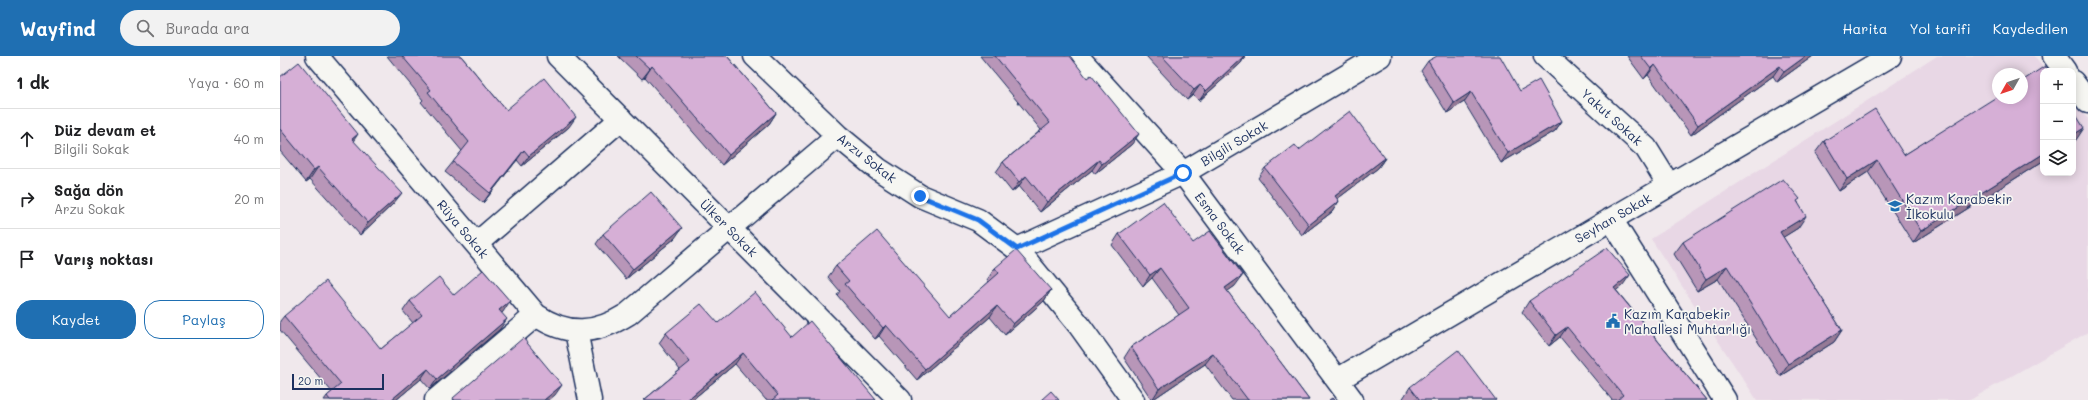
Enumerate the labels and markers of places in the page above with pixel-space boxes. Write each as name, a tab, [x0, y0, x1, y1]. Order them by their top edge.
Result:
place label: Kazım Karabekir İlkokulu	[1906, 190, 2012, 222]
school or university icon: Kazım Karabekir İlkokulu	[1887, 198, 1903, 214]
place label: Kazım Karabekir Mahallesi Muhtarlığı	[1624, 305, 1751, 337]
public building icon: Kazım Karabekir Mahallesi Muhtarlığı	[1605, 313, 1621, 329]

